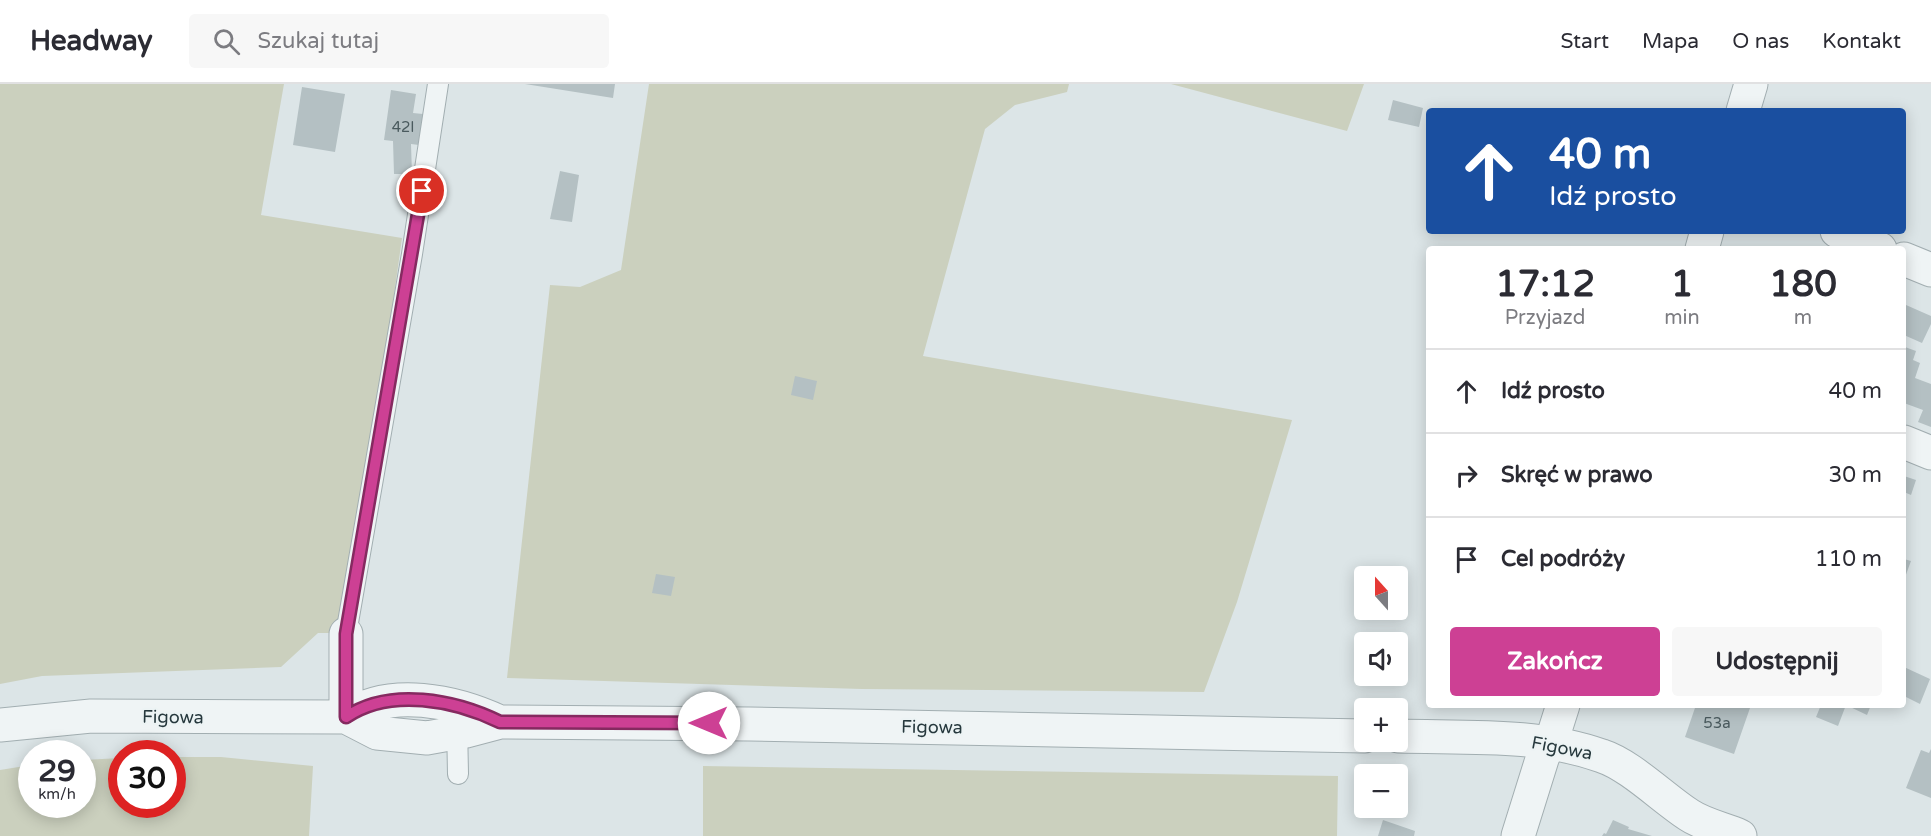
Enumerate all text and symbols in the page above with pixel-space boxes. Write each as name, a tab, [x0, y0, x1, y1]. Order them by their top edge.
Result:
search box	[189, 14, 609, 68]
text: Headway	[30, 24, 153, 58]
icon: search	[210, 25, 243, 58]
text: Szukaj tutaj	[258, 28, 379, 54]
text: Start	[1561, 29, 1609, 54]
text: Mapa	[1642, 29, 1699, 54]
text: O nas	[1732, 29, 1789, 54]
text: Kontakt	[1822, 29, 1901, 54]
house number: 42l	[392, 118, 414, 136]
text: 40 m	[1549, 129, 1651, 180]
icon: ahead	[1450, 132, 1528, 210]
pin	[396, 165, 447, 216]
icon: arrive	[405, 174, 438, 207]
text: Idź prosto	[1549, 180, 1677, 213]
text: 17:12	[1495, 263, 1595, 306]
text: 1	[1671, 263, 1693, 306]
text: 180	[1769, 263, 1837, 306]
text: Przyjazd	[1505, 306, 1585, 330]
text: min	[1664, 306, 1700, 330]
text: m	[1794, 306, 1812, 330]
icon: ahead	[1450, 375, 1483, 408]
text: Idź prosto	[1501, 378, 1605, 404]
text: 40 m	[1828, 378, 1882, 404]
icon: right	[1450, 459, 1483, 492]
text: Skręć w prawo	[1501, 462, 1653, 488]
text: 30 m	[1828, 462, 1882, 488]
icon: arrive	[1450, 543, 1483, 576]
text: Cel podróży	[1501, 546, 1625, 572]
text: 110 m	[1815, 546, 1882, 572]
north arrow	[1354, 566, 1408, 620]
map controls	[1354, 566, 1408, 818]
button: Zakończ	[1450, 627, 1660, 696]
button: Udostępnij	[1672, 627, 1882, 696]
button: sound	[1354, 632, 1408, 686]
position arrow	[677, 691, 741, 755]
button: +	[1354, 698, 1408, 752]
street label: Figowa	[142, 705, 204, 729]
house number: 53a	[1703, 714, 1731, 732]
street label: Figowa	[901, 715, 963, 739]
street label: Figowa	[1530, 731, 1594, 765]
speed limit sign: 30	[108, 740, 186, 818]
text: 29	[38, 753, 76, 790]
button: −	[1354, 764, 1408, 818]
text: km/h	[38, 785, 76, 803]

